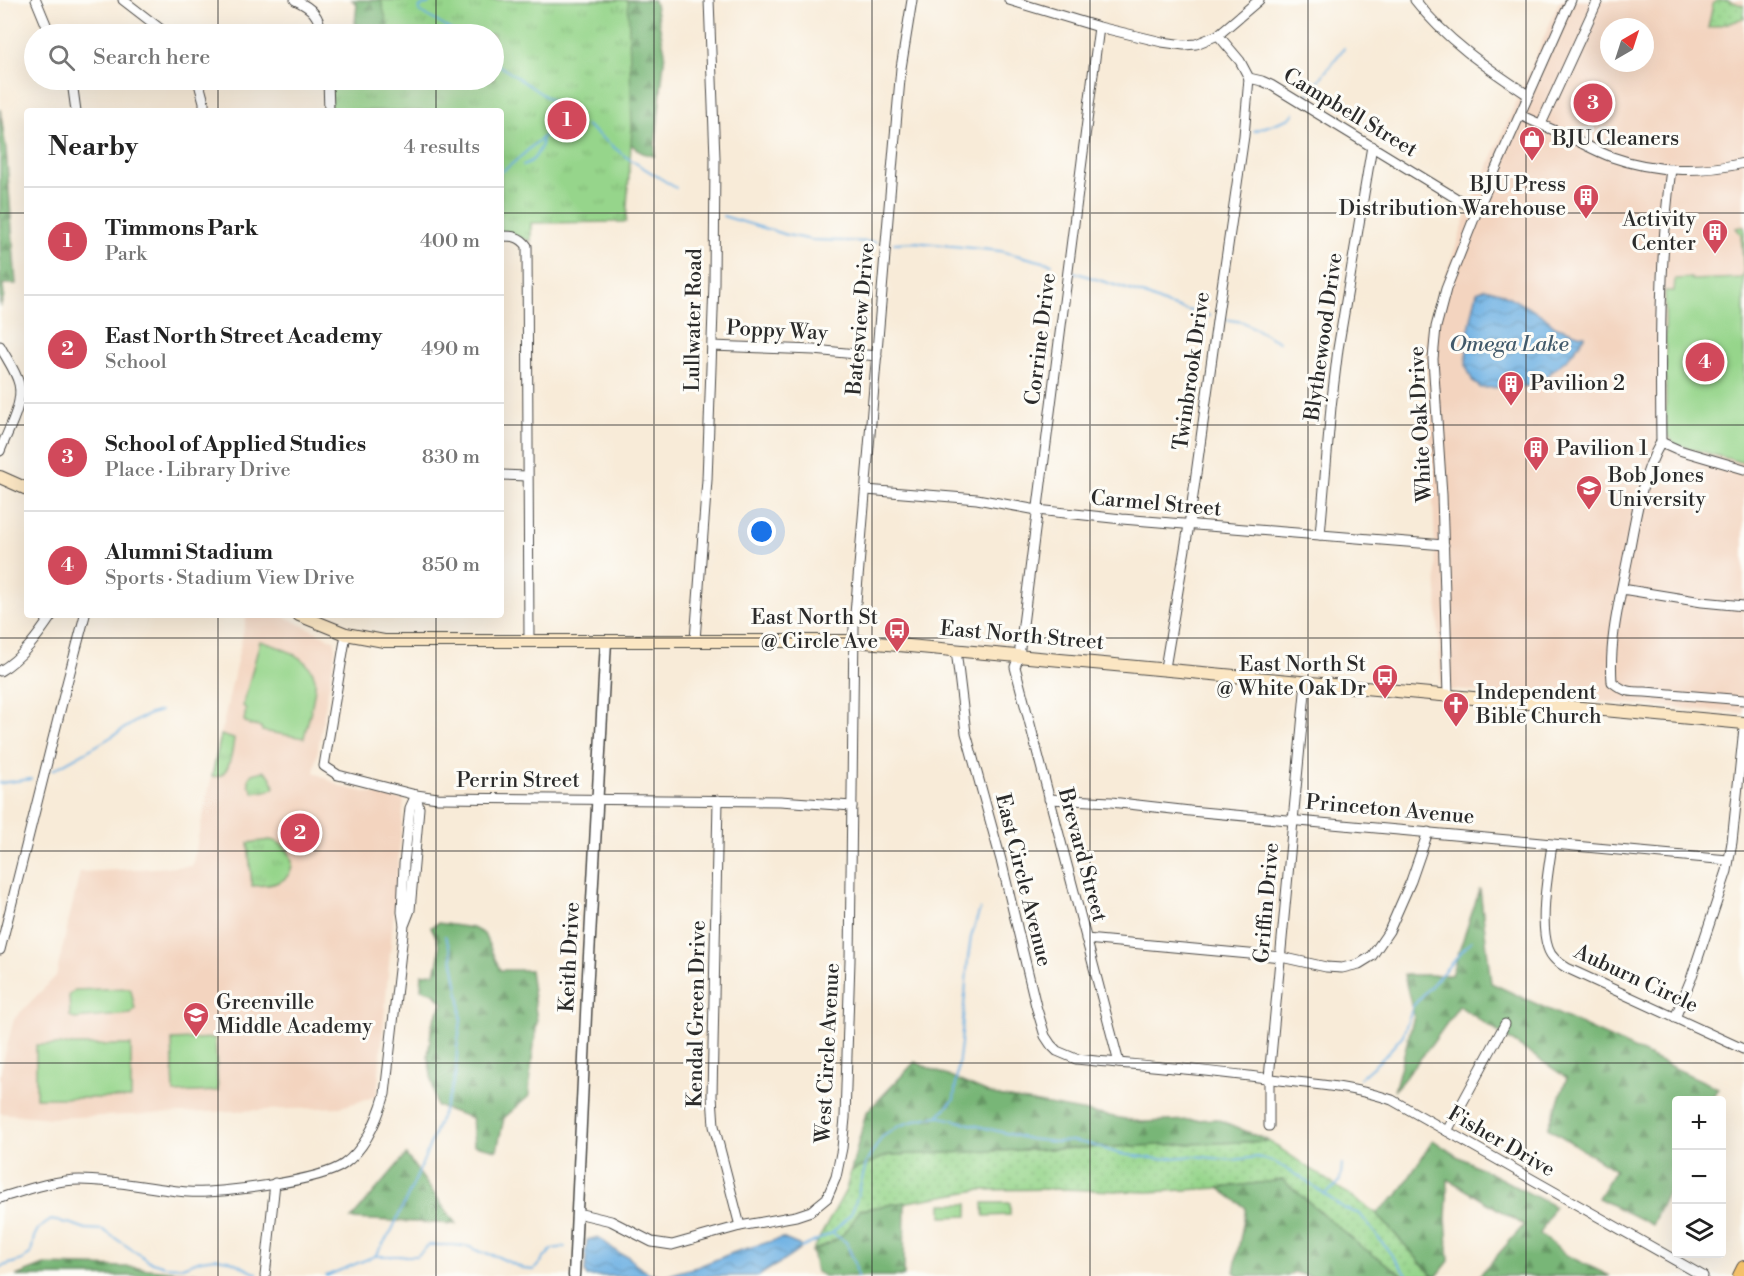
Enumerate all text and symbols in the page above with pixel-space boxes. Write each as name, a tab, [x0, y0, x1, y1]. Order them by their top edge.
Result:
north arrow	[1600, 18, 1654, 72]
search box	[24, 24, 504, 90]
icon: search	[45, 41, 78, 74]
text: Search here	[93, 44, 210, 71]
street label: Campbell Street	[1278, 63, 1422, 164]
pin: 3	[1574, 80, 1612, 126]
pin: 1	[548, 98, 586, 142]
shop icon: BJU Cleaners	[1517, 124, 1547, 162]
place label: BJU Cleaners	[1551, 126, 1679, 152]
text: Nearby	[48, 131, 138, 163]
text: 4 results	[403, 135, 480, 160]
place label: BJU Press Distribution Warehouse	[1339, 172, 1566, 222]
building icon: BJU Press Distribution Warehouse	[1571, 182, 1601, 220]
place label: Activity Center	[1621, 207, 1697, 257]
text: Timmons Park	[105, 215, 258, 242]
building icon: Activity Center	[1700, 217, 1730, 255]
text: 1	[63, 229, 72, 254]
text: 400 m	[420, 229, 480, 254]
text: Park	[105, 242, 147, 267]
street label: Batesview Drive	[841, 242, 881, 397]
street label: Lullwater Road	[680, 248, 708, 392]
street label: Blythewood Drive	[1299, 251, 1349, 424]
street label: Corrine Drive	[1020, 271, 1062, 407]
street label: Twinbrook Drive	[1168, 290, 1216, 452]
street label: Poppy Way	[726, 315, 829, 347]
text: East North Street Academy	[105, 323, 382, 350]
water label: Omega Lake	[1449, 331, 1569, 358]
text: 2	[61, 337, 74, 362]
text: 490 m	[421, 337, 480, 362]
pin: 4	[1686, 340, 1724, 385]
street label: White Oak Drive	[1404, 345, 1438, 504]
text: School	[105, 350, 167, 375]
building icon: Pavilion 2	[1496, 369, 1526, 407]
place label: Pavilion 2	[1530, 371, 1625, 397]
text: School of Applied Studies	[105, 431, 366, 458]
building icon: Pavilion 1	[1521, 434, 1551, 472]
place label: Pavilion 1	[1556, 436, 1648, 462]
text: 3	[61, 445, 74, 470]
text: 830 m	[422, 445, 480, 470]
text: Place · Library Drive	[105, 458, 291, 483]
place label: Bob Jones University	[1607, 463, 1707, 513]
school or university icon: Bob Jones University	[1574, 473, 1604, 511]
street label: Carmel Street	[1090, 485, 1223, 523]
your location	[747, 517, 776, 546]
text: Alumni Stadium	[105, 539, 273, 566]
text: 4	[61, 553, 74, 578]
text: 850 m	[422, 553, 480, 578]
text: Sports · Stadium View Drive	[105, 566, 355, 591]
place label: East North St @ Circle Ave	[751, 605, 879, 655]
bus stop icon: East North St @ Circle Ave	[882, 615, 912, 653]
street label: East North Street	[939, 616, 1106, 656]
place label: East North St @ White Oak Dr	[1216, 652, 1367, 702]
bus stop icon: East North St @ White Oak Dr	[1370, 662, 1400, 700]
place label: Independent Bible Church	[1475, 680, 1602, 730]
church icon: Independent Bible Church	[1441, 690, 1471, 728]
street label: Perrin Street	[456, 768, 580, 794]
street label: Brevard Street	[1051, 784, 1112, 925]
street label: Princeton Avenue	[1304, 790, 1476, 830]
street label: East Circle Avenue	[989, 791, 1057, 969]
pin: 2	[280, 810, 320, 856]
street label: Griffin Drive	[1249, 842, 1285, 964]
street label: Keith Drive	[554, 901, 586, 1013]
street label: Kendal Green Drive	[682, 920, 712, 1108]
street label: Auburn Circle	[1569, 939, 1702, 1019]
street label: West Circle Avenue	[810, 962, 846, 1145]
place label: Greenville Middle Academy	[216, 990, 373, 1040]
school or university icon: Greenville Middle Academy	[181, 1000, 211, 1038]
map controls	[1672, 1096, 1726, 1258]
button: +	[1672, 1096, 1726, 1150]
street label: Fisher Drive	[1443, 1101, 1559, 1183]
button: −	[1672, 1150, 1726, 1204]
button: layers	[1672, 1204, 1726, 1258]

